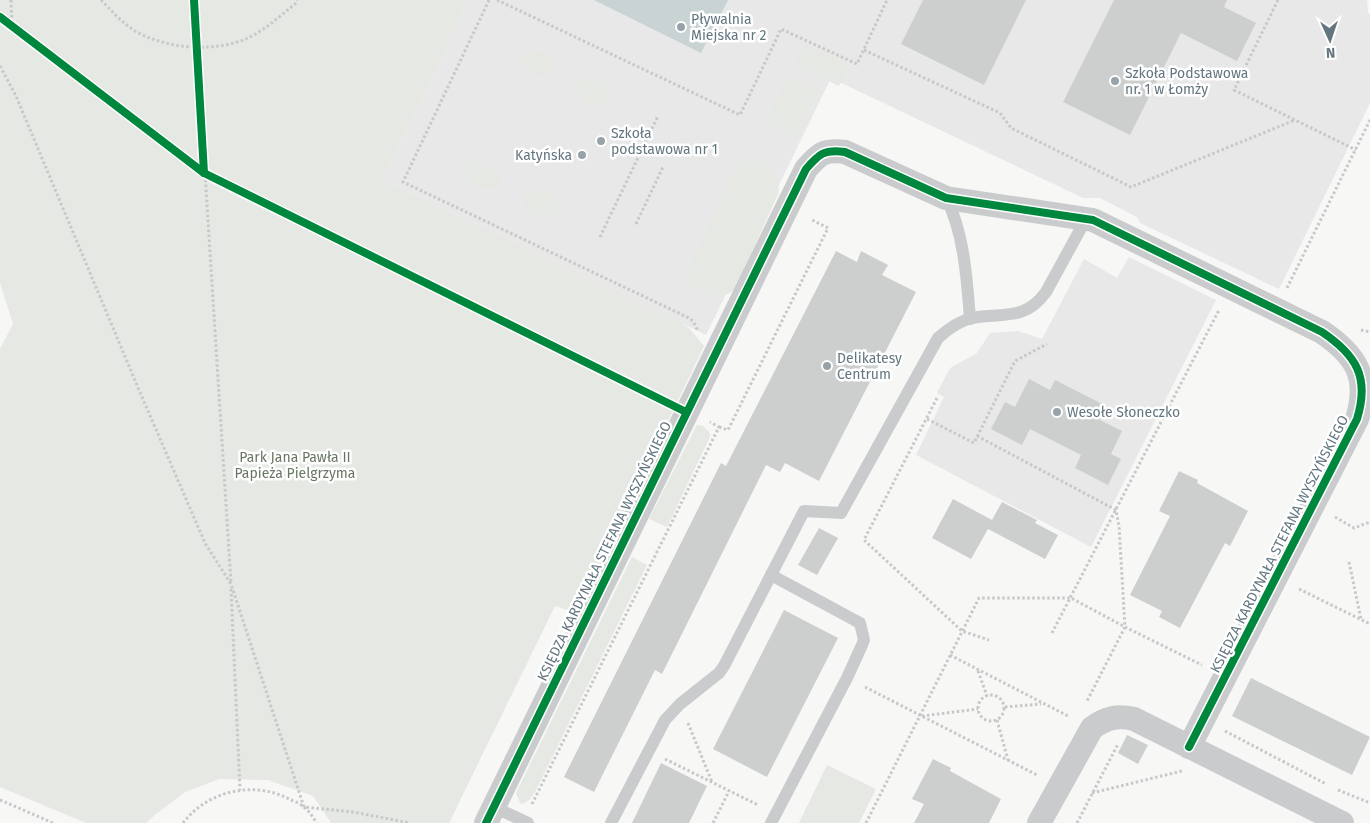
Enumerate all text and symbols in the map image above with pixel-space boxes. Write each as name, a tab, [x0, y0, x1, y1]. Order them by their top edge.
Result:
place label: Pływalnia Miejska nr 2	[691, 11, 767, 44]
north arrow	[1305, 15, 1355, 65]
marker: Pływalnia Miejska nr 2	[675, 21, 687, 33]
text: N	[1326, 44, 1336, 61]
place label: Szkoła Podstawowa nr. 1 w Łomży	[1125, 65, 1248, 98]
marker: Szkoła Podstawowa nr. 1 w Łomży	[1109, 75, 1121, 87]
place label: Szkoła podstawowa nr 1	[611, 125, 718, 158]
marker: Szkoła podstawowa nr 1	[595, 135, 607, 147]
place label: Katyńska	[515, 147, 572, 164]
marker: Katyńska	[576, 149, 588, 161]
place label: Delikatesy Centrum	[837, 350, 902, 383]
marker: Delikatesy Centrum	[821, 360, 833, 372]
place label: Wesołe Słoneczko	[1067, 404, 1180, 421]
marker: Wesołe Słoneczko	[1051, 406, 1063, 418]
street label: KSIĘDZA KARDYNAŁA STEFANA WYSZYŃSKIEGO	[1206, 412, 1352, 676]
street label: KSIĘDZA KARDYNAŁA STEFANA WYSZYŃSKIEGO	[533, 418, 675, 684]
park label: Park Jana Pawła II Papieża Pielgrzyma	[235, 449, 356, 482]

